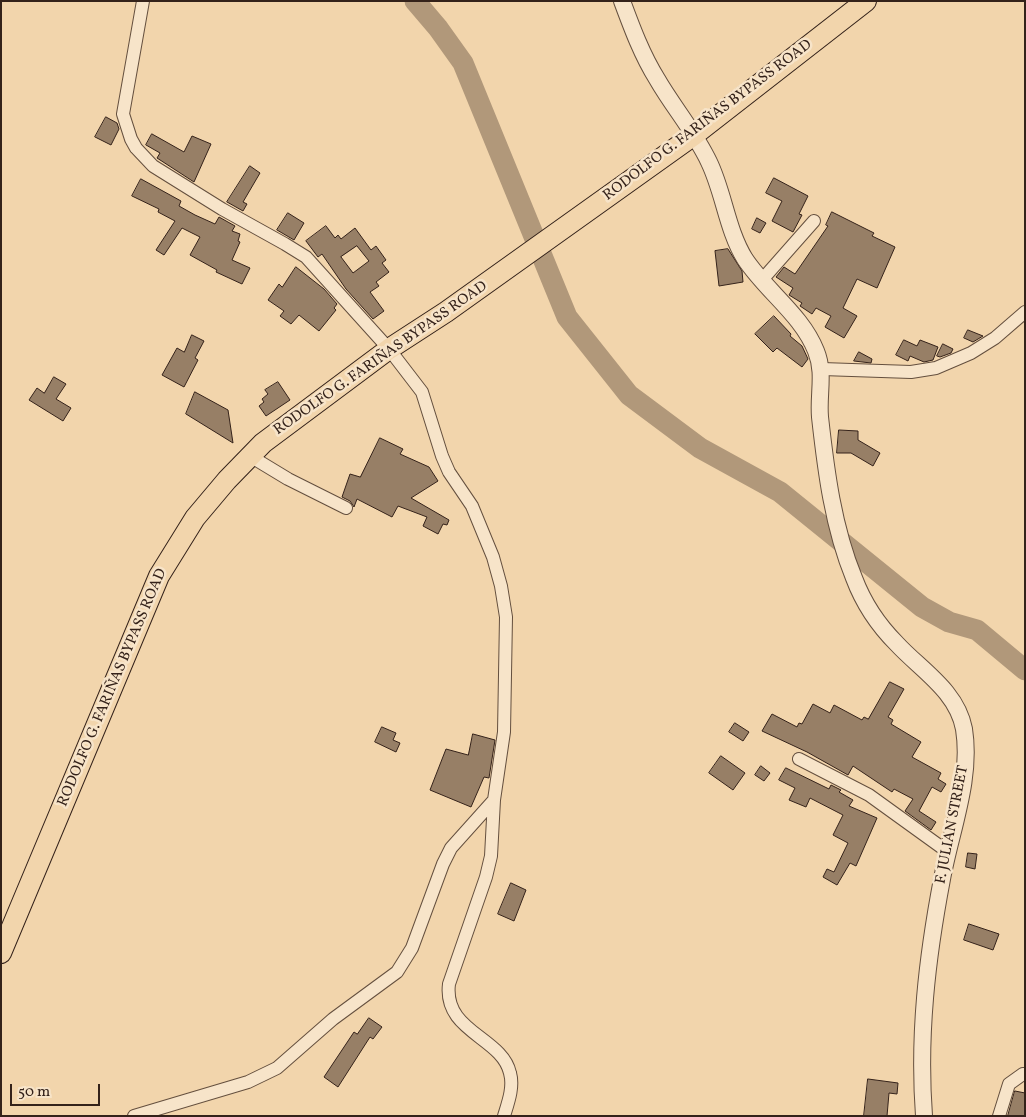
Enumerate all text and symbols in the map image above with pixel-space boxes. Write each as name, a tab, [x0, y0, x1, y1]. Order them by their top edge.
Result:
street label: RODOLFO G. FARIÑAS BYPASS ROAD	[600, 37, 816, 205]
street label: RODOLFO G. FARIÑAS BYPASS ROAD	[271, 278, 491, 440]
street label: RODOLFO G. FARIÑAS BYPASS ROAD	[55, 566, 171, 810]
street label: F. JULIAN STREET	[933, 764, 973, 886]
scale bar	[12, 1074, 102, 1106]
text: 50 m	[18, 1082, 50, 1103]

